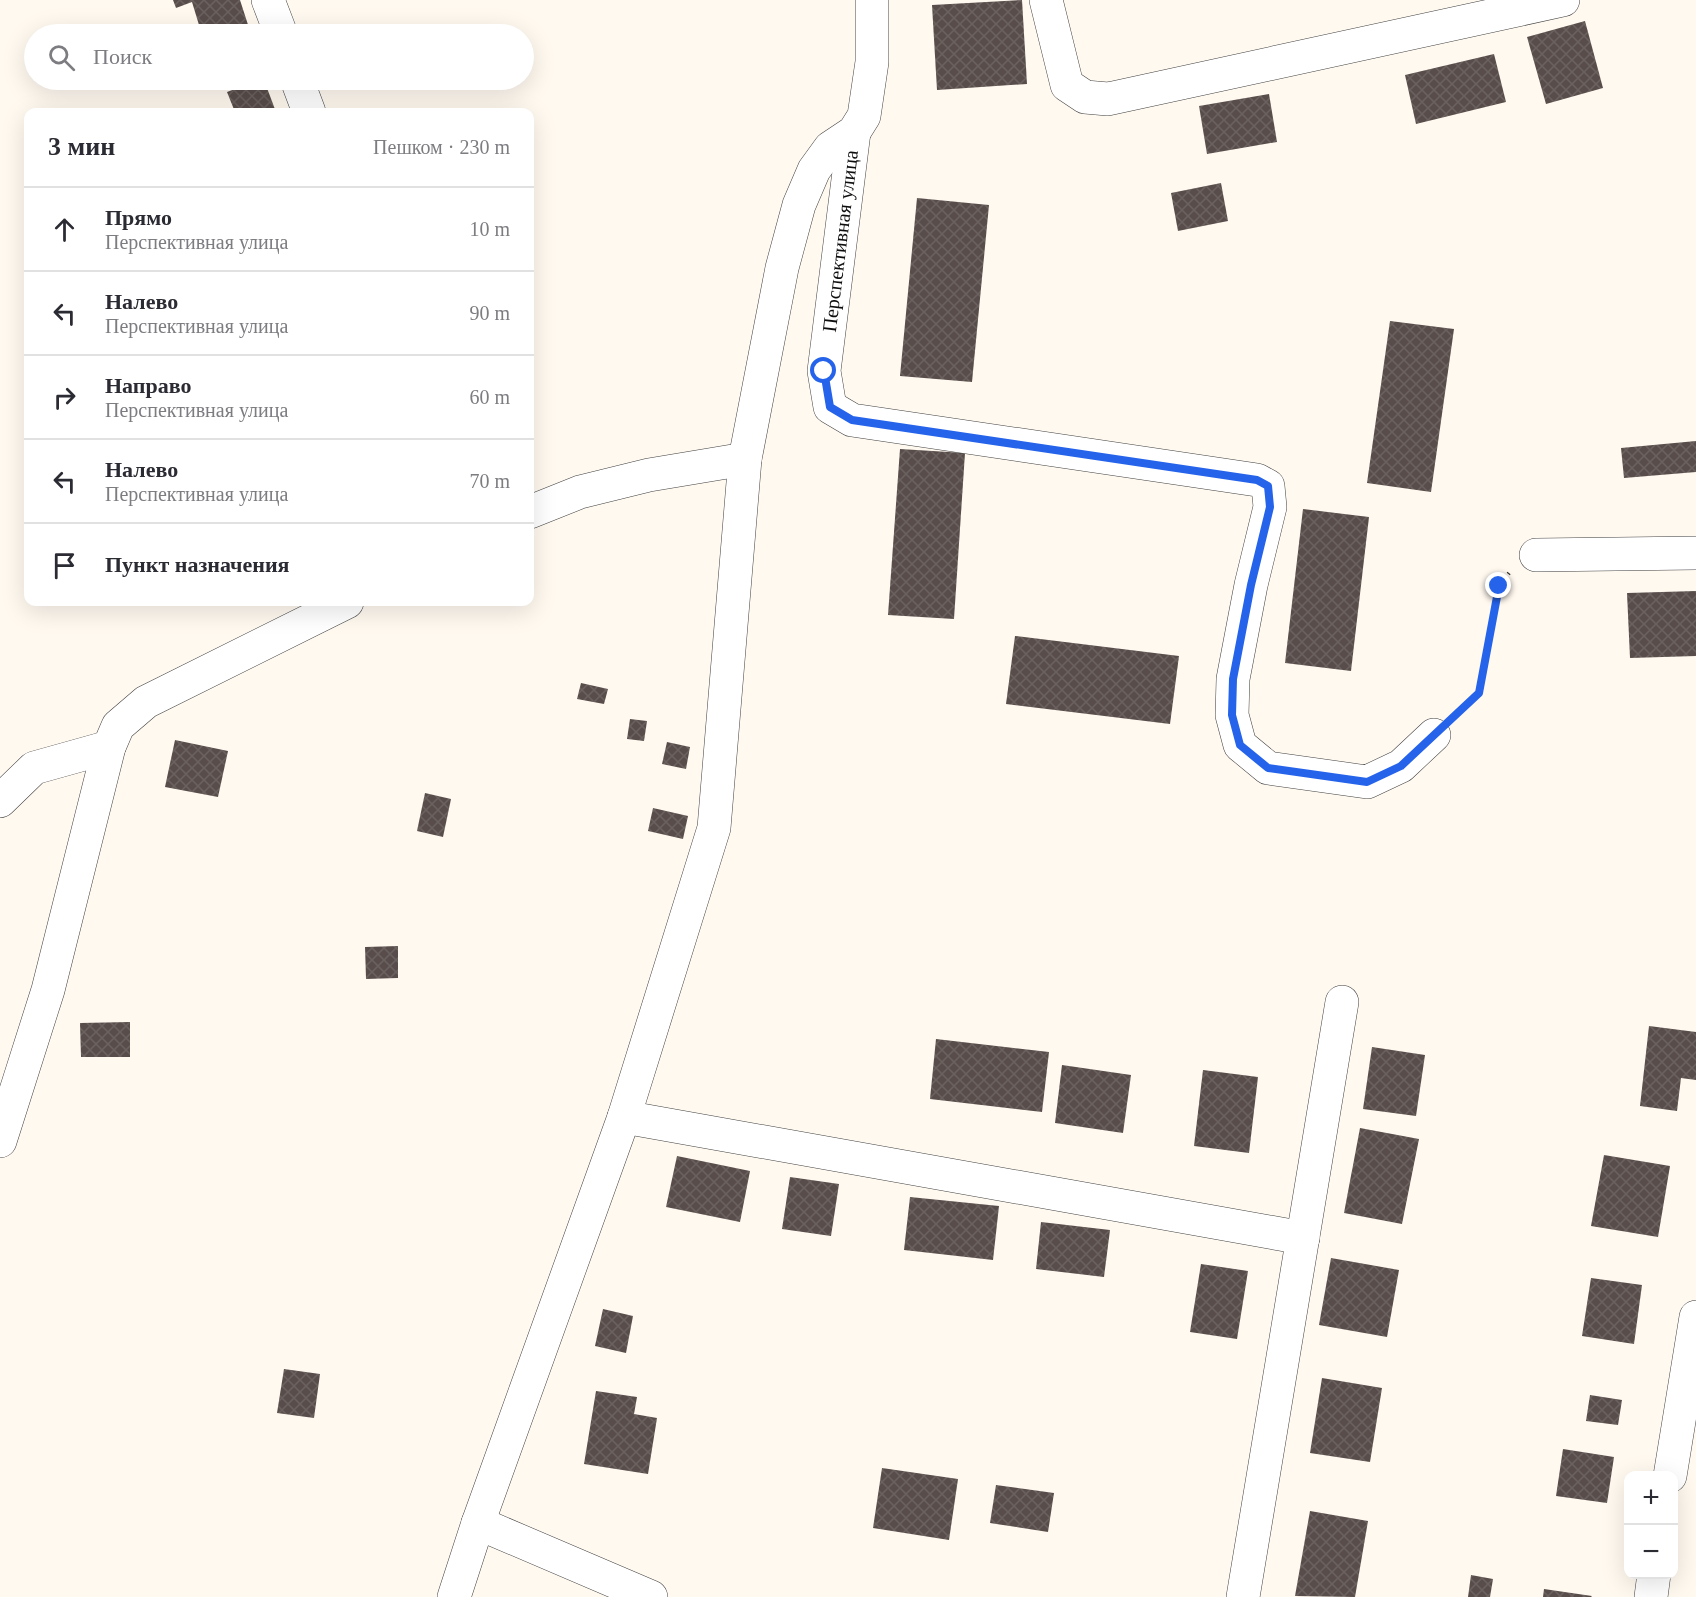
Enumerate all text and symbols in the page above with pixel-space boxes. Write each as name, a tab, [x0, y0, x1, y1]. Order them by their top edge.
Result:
search box	[24, 24, 534, 90]
icon: search	[45, 41, 78, 74]
text: Поиск	[93, 44, 152, 69]
text: 3 мин	[48, 132, 115, 161]
text: Пешком · 230 m	[373, 136, 510, 158]
street label: Перспективная улица	[818, 149, 863, 333]
text: Прямо	[105, 205, 172, 230]
icon: ahead	[48, 213, 81, 246]
text: 10 m	[469, 218, 510, 240]
text: Перспективная улица	[105, 231, 288, 253]
text: Налево	[105, 289, 178, 314]
icon: left	[48, 297, 81, 330]
text: 90 m	[469, 302, 510, 324]
text: Перспективная улица	[105, 315, 288, 337]
route start	[810, 357, 836, 383]
text: Направо	[105, 373, 191, 398]
icon: right	[48, 381, 81, 414]
text: 60 m	[469, 386, 510, 408]
text: Перспективная улица	[105, 399, 288, 421]
text: Налево	[105, 457, 178, 482]
icon: left	[48, 465, 81, 498]
text: 70 m	[469, 470, 510, 492]
text: Перспективная улица	[105, 483, 288, 505]
icon: arrive	[48, 549, 81, 582]
text: Пункт назначения	[105, 552, 290, 577]
route end	[1485, 572, 1511, 598]
map controls	[1624, 1471, 1678, 1579]
button: +	[1624, 1471, 1678, 1525]
button: −	[1624, 1525, 1678, 1579]

